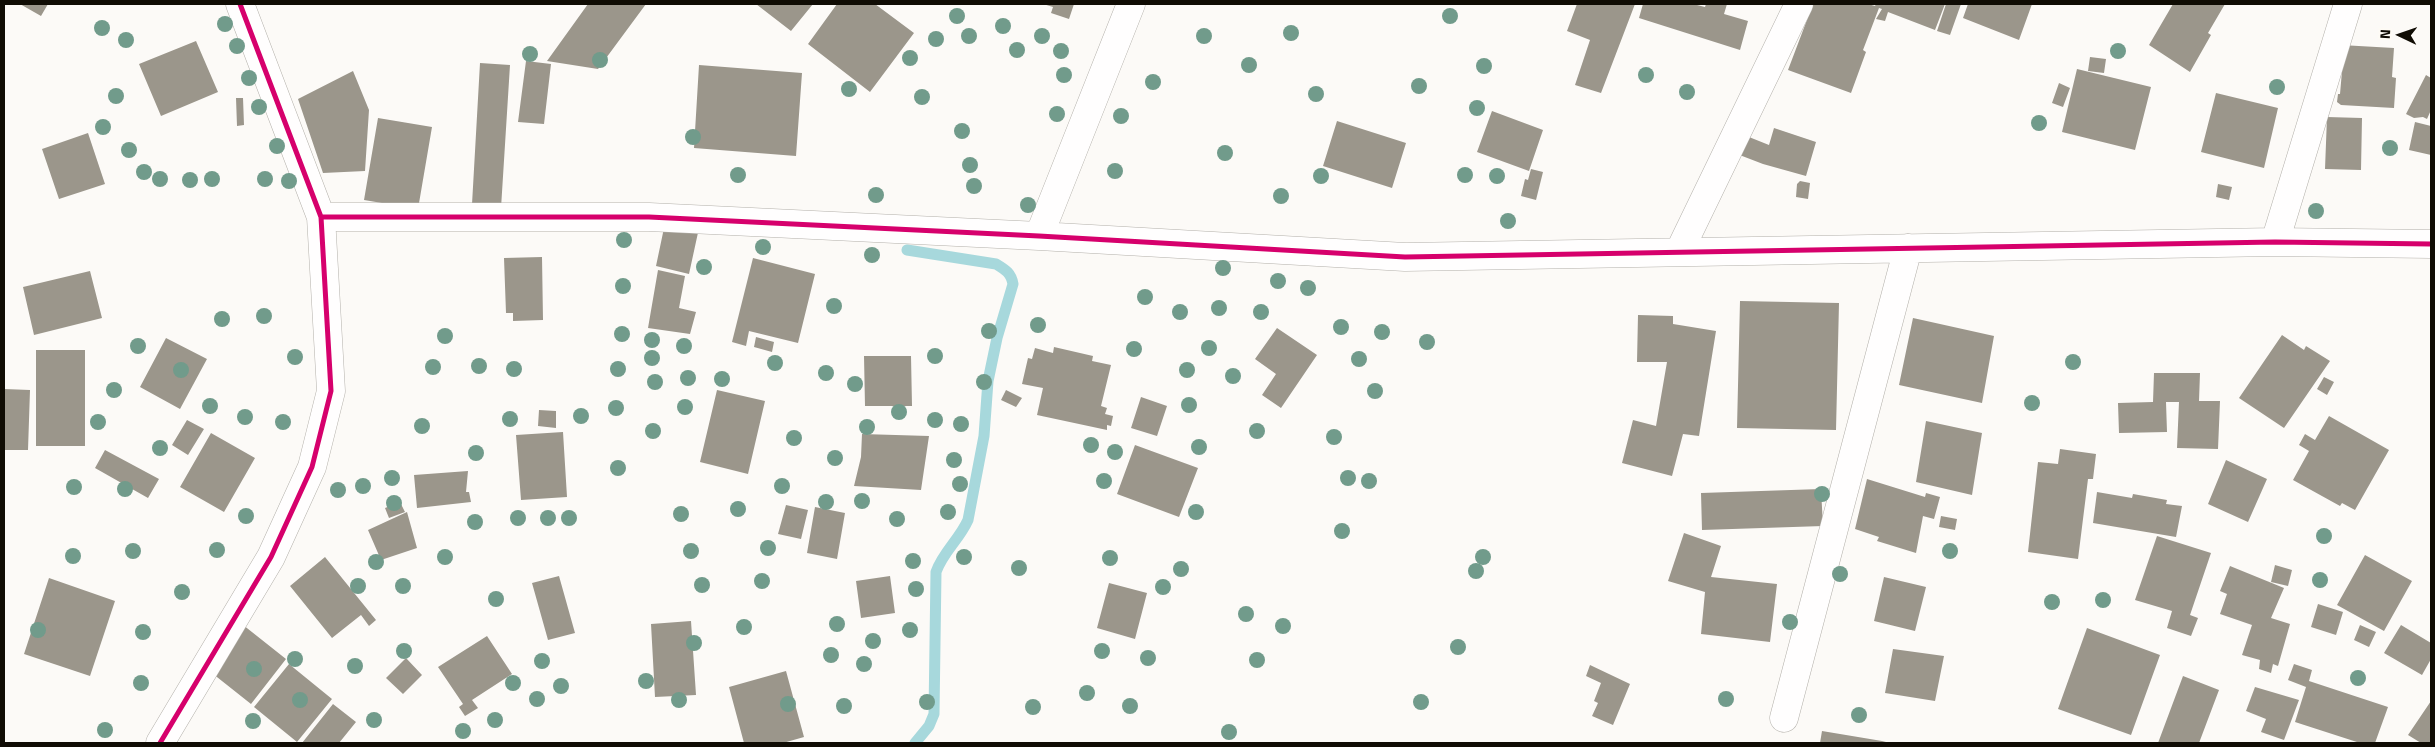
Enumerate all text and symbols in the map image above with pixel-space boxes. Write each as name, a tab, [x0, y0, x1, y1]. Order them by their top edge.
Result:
north arrow	[2375, 10, 2425, 60]
text: N	[2374, 29, 2395, 40]

